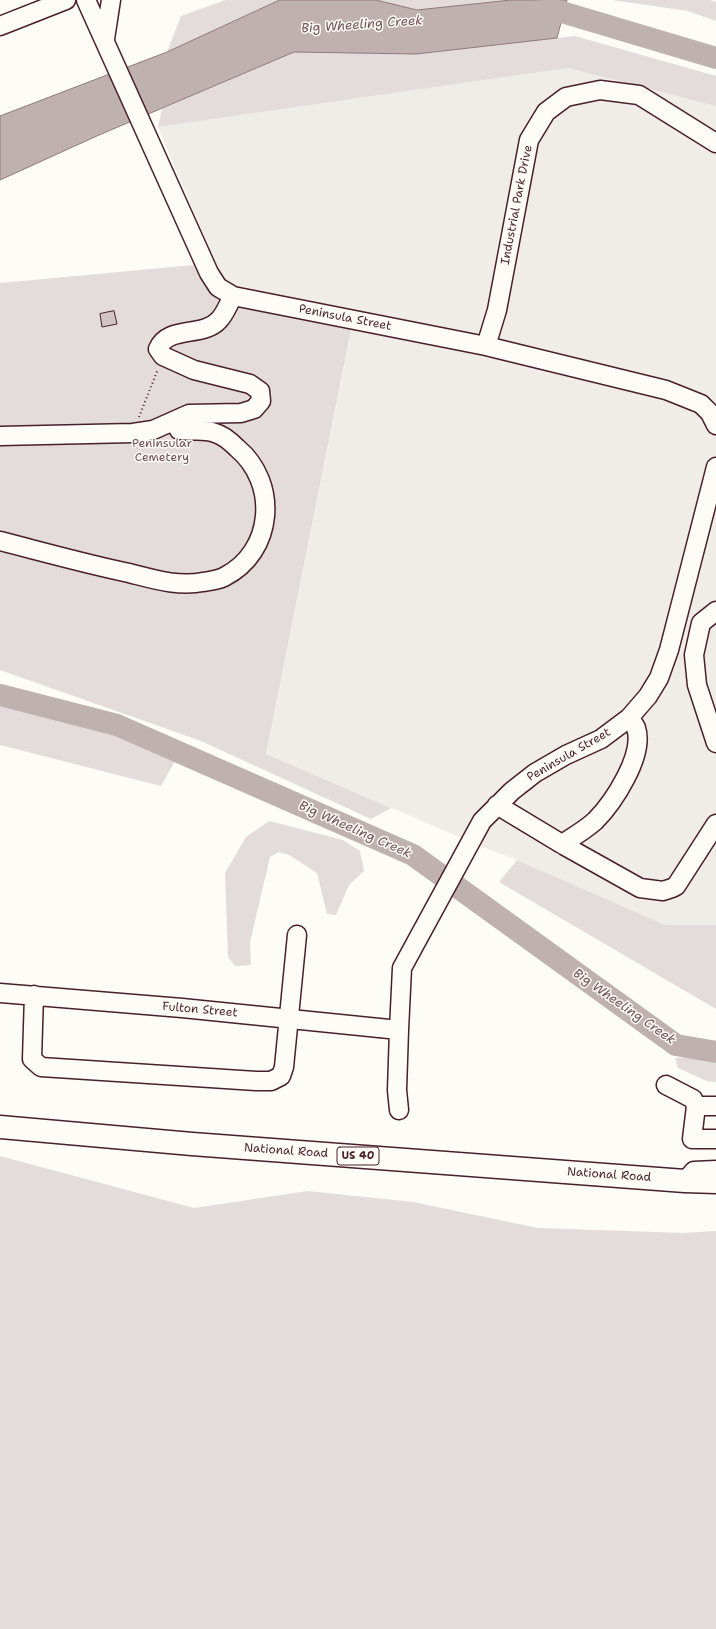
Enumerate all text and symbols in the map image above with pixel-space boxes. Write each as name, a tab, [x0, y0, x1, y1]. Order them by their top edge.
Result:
water label: Big Wheeling Creek	[301, 13, 423, 37]
street label: Industrial Park Drive	[498, 144, 536, 266]
street label: Peninsula Street	[297, 302, 393, 334]
park label: Peninsular Cemetery	[132, 437, 192, 465]
street label: Peninsula Street	[525, 725, 613, 785]
water label: Big Wheeling Creek	[296, 798, 414, 862]
water label: Big Wheeling Creek	[570, 966, 678, 1048]
street label: Fulton Street	[162, 1000, 238, 1020]
street label: National Road	[243, 1141, 329, 1161]
road number: US 40	[337, 1147, 379, 1165]
street label: National Road	[566, 1165, 652, 1185]

